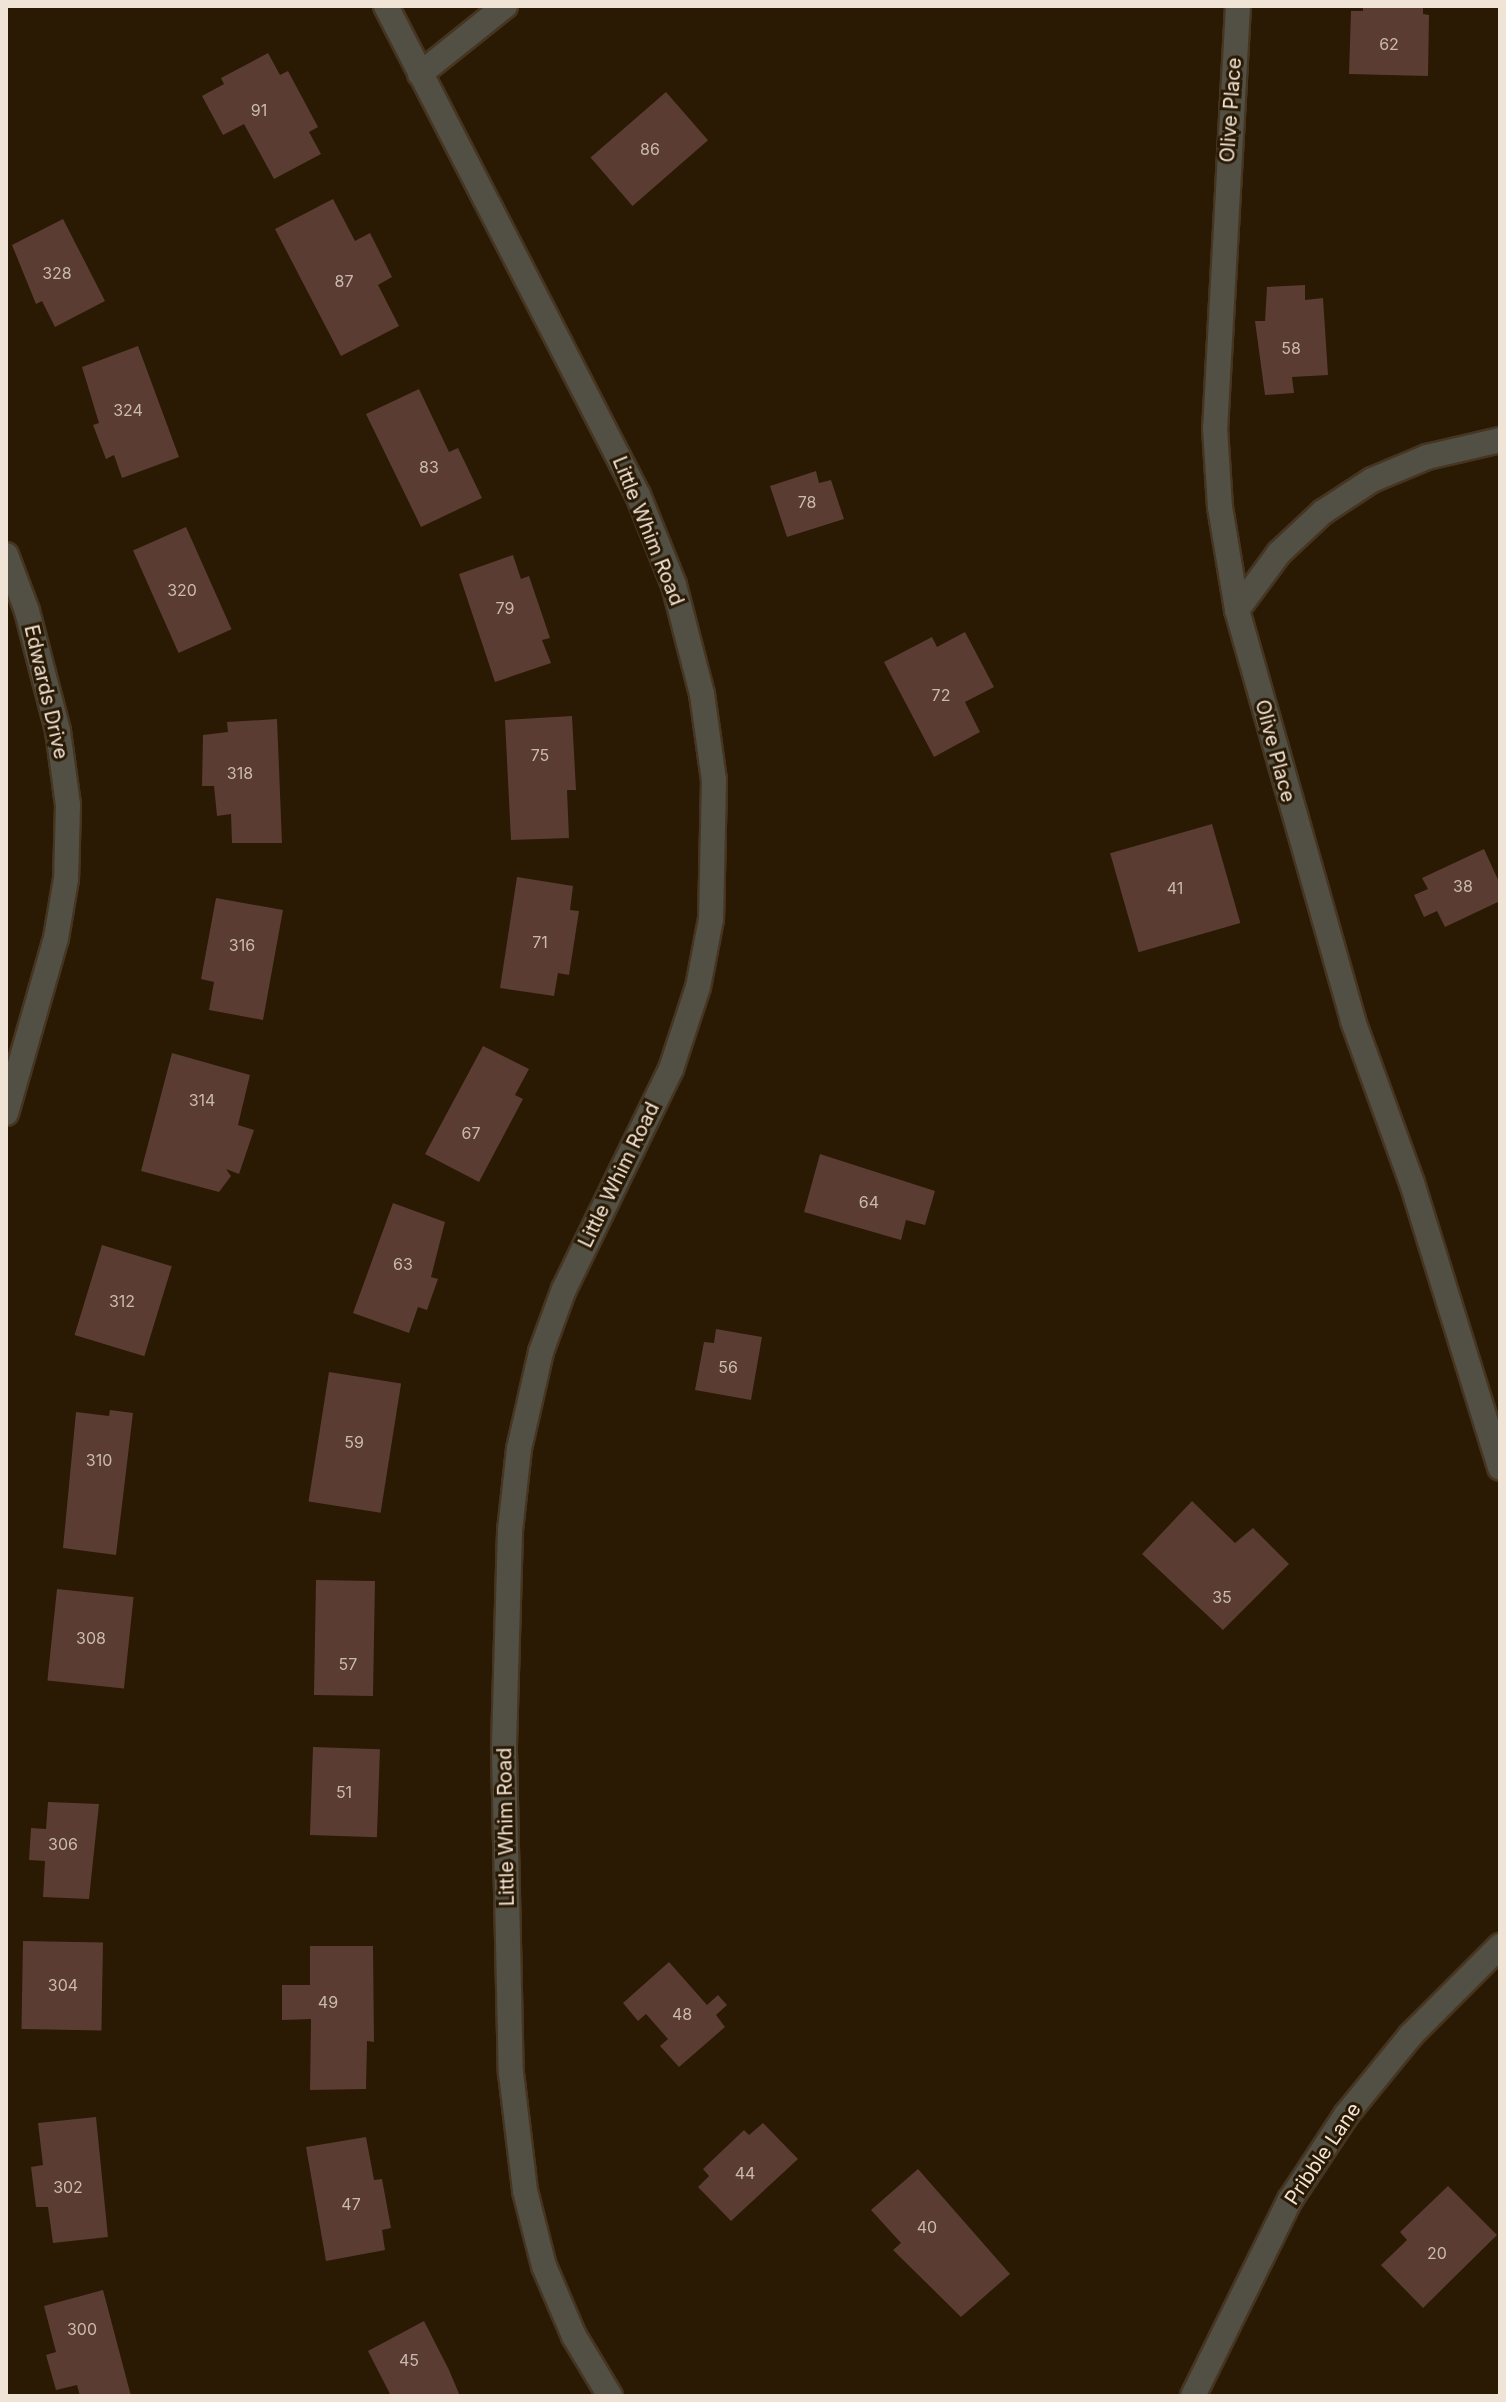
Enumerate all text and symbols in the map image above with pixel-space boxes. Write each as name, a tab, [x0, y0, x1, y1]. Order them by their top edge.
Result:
house number: 62	[1379, 34, 1399, 54]
street label: Olive Place	[1215, 57, 1247, 163]
house number: 91	[251, 100, 267, 120]
house number: 86	[640, 139, 660, 159]
house number: 328	[42, 263, 72, 283]
house number: 87	[335, 271, 353, 291]
house number: 58	[1281, 338, 1301, 358]
house number: 324	[113, 400, 143, 420]
street label: Little Whim Road	[607, 453, 689, 609]
house number: 83	[419, 457, 439, 477]
house number: 78	[798, 492, 816, 512]
house number: 320	[167, 580, 197, 600]
house number: 79	[496, 598, 514, 618]
street label: Edwards Drive	[19, 622, 73, 762]
house number: 72	[932, 685, 950, 705]
street label: Olive Place	[1250, 697, 1300, 805]
house number: 75	[531, 745, 549, 765]
house number: 318	[227, 763, 253, 783]
house number: 38	[1453, 876, 1473, 896]
house number: 41	[1167, 878, 1183, 898]
house number: 71	[532, 932, 548, 952]
house number: 316	[229, 935, 255, 955]
house number: 314	[189, 1090, 215, 1110]
street label: Little Whim Road	[573, 1098, 665, 1252]
house number: 67	[462, 1123, 480, 1143]
house number: 64	[859, 1192, 879, 1212]
house number: 63	[393, 1254, 413, 1274]
house number: 312	[109, 1291, 135, 1311]
house number: 56	[718, 1357, 738, 1377]
house number: 59	[344, 1432, 364, 1452]
house number: 310	[86, 1450, 112, 1470]
house number: 35	[1212, 1587, 1232, 1607]
house number: 308	[76, 1628, 106, 1648]
house number: 57	[339, 1654, 357, 1674]
street label: Little Whim Road	[493, 1747, 519, 1907]
house number: 51	[336, 1782, 352, 1802]
house number: 306	[48, 1834, 78, 1854]
house number: 304	[48, 1975, 78, 1995]
house number: 49	[318, 1992, 338, 2012]
house number: 48	[672, 2004, 692, 2024]
street label: Pribble Lane	[1280, 2098, 1366, 2210]
house number: 44	[735, 2163, 755, 2183]
house number: 302	[53, 2177, 83, 2197]
house number: 47	[341, 2194, 361, 2214]
house number: 40	[917, 2217, 937, 2237]
house number: 20	[1427, 2243, 1447, 2263]
house number: 300	[67, 2319, 97, 2339]
house number: 45	[399, 2350, 419, 2370]

